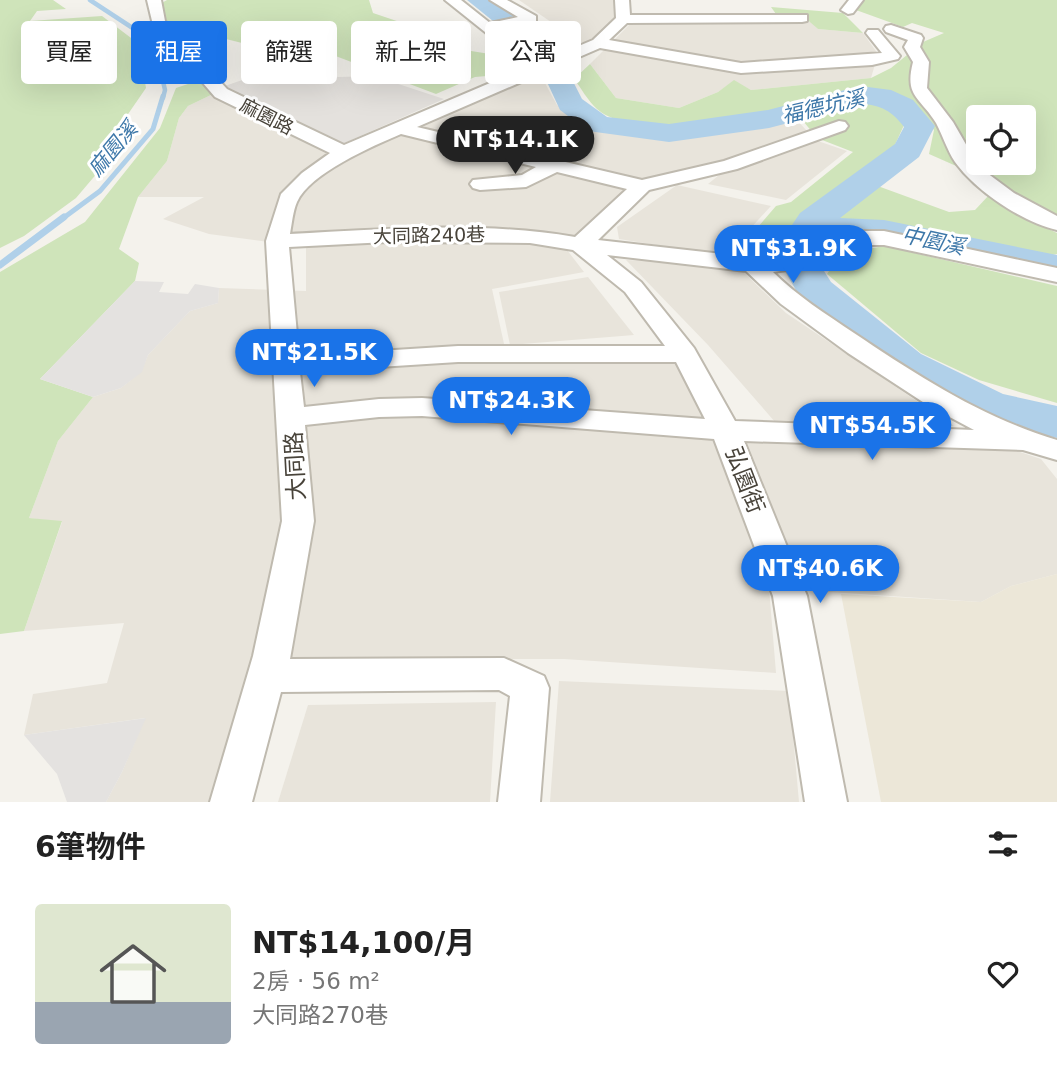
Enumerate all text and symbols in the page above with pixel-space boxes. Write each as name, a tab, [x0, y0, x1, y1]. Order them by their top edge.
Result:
chip: 買屋	[21, 21, 117, 84]
chip: 租屋	[131, 21, 227, 84]
chip: 篩選	[241, 21, 337, 84]
chip: 新上架	[351, 21, 471, 84]
chip: 公寓	[485, 21, 581, 84]
water label: 福德坑溪	[779, 85, 870, 128]
street label: 麻園路	[237, 93, 297, 139]
map controls	[966, 105, 1036, 175]
button: locate	[966, 105, 1036, 175]
water label: 麻園溪	[84, 115, 144, 181]
pin: NT$14.1K	[443, 116, 587, 176]
text: NT$14.1K	[452, 126, 578, 152]
street label: 大同路240巷	[373, 223, 485, 247]
water label: 中園溪	[900, 223, 969, 260]
pin: NT$31.9K	[721, 226, 865, 285]
text: NT$31.9K	[730, 235, 856, 261]
pin: NT$21.5K	[242, 330, 386, 389]
text: NT$21.5K	[251, 339, 377, 365]
pin: NT$24.3K	[439, 378, 583, 437]
text: NT$24.3K	[448, 387, 574, 413]
pin: NT$54.5K	[800, 402, 944, 462]
text: NT$54.5K	[809, 412, 935, 438]
street label: 大同路	[280, 431, 310, 501]
street label: 弘園街	[720, 443, 770, 517]
pin: NT$40.6K	[748, 546, 892, 605]
text: NT$40.6K	[757, 555, 883, 581]
icon: filters	[984, 825, 1022, 863]
text: 6筆物件	[35, 829, 146, 864]
text: NT$14,100/月	[252, 925, 475, 960]
icon: home	[91, 932, 175, 1016]
icon: heart	[984, 955, 1022, 993]
text: 2房 · 56 m²	[252, 968, 380, 994]
text: 大同路270巷	[252, 1002, 388, 1028]

